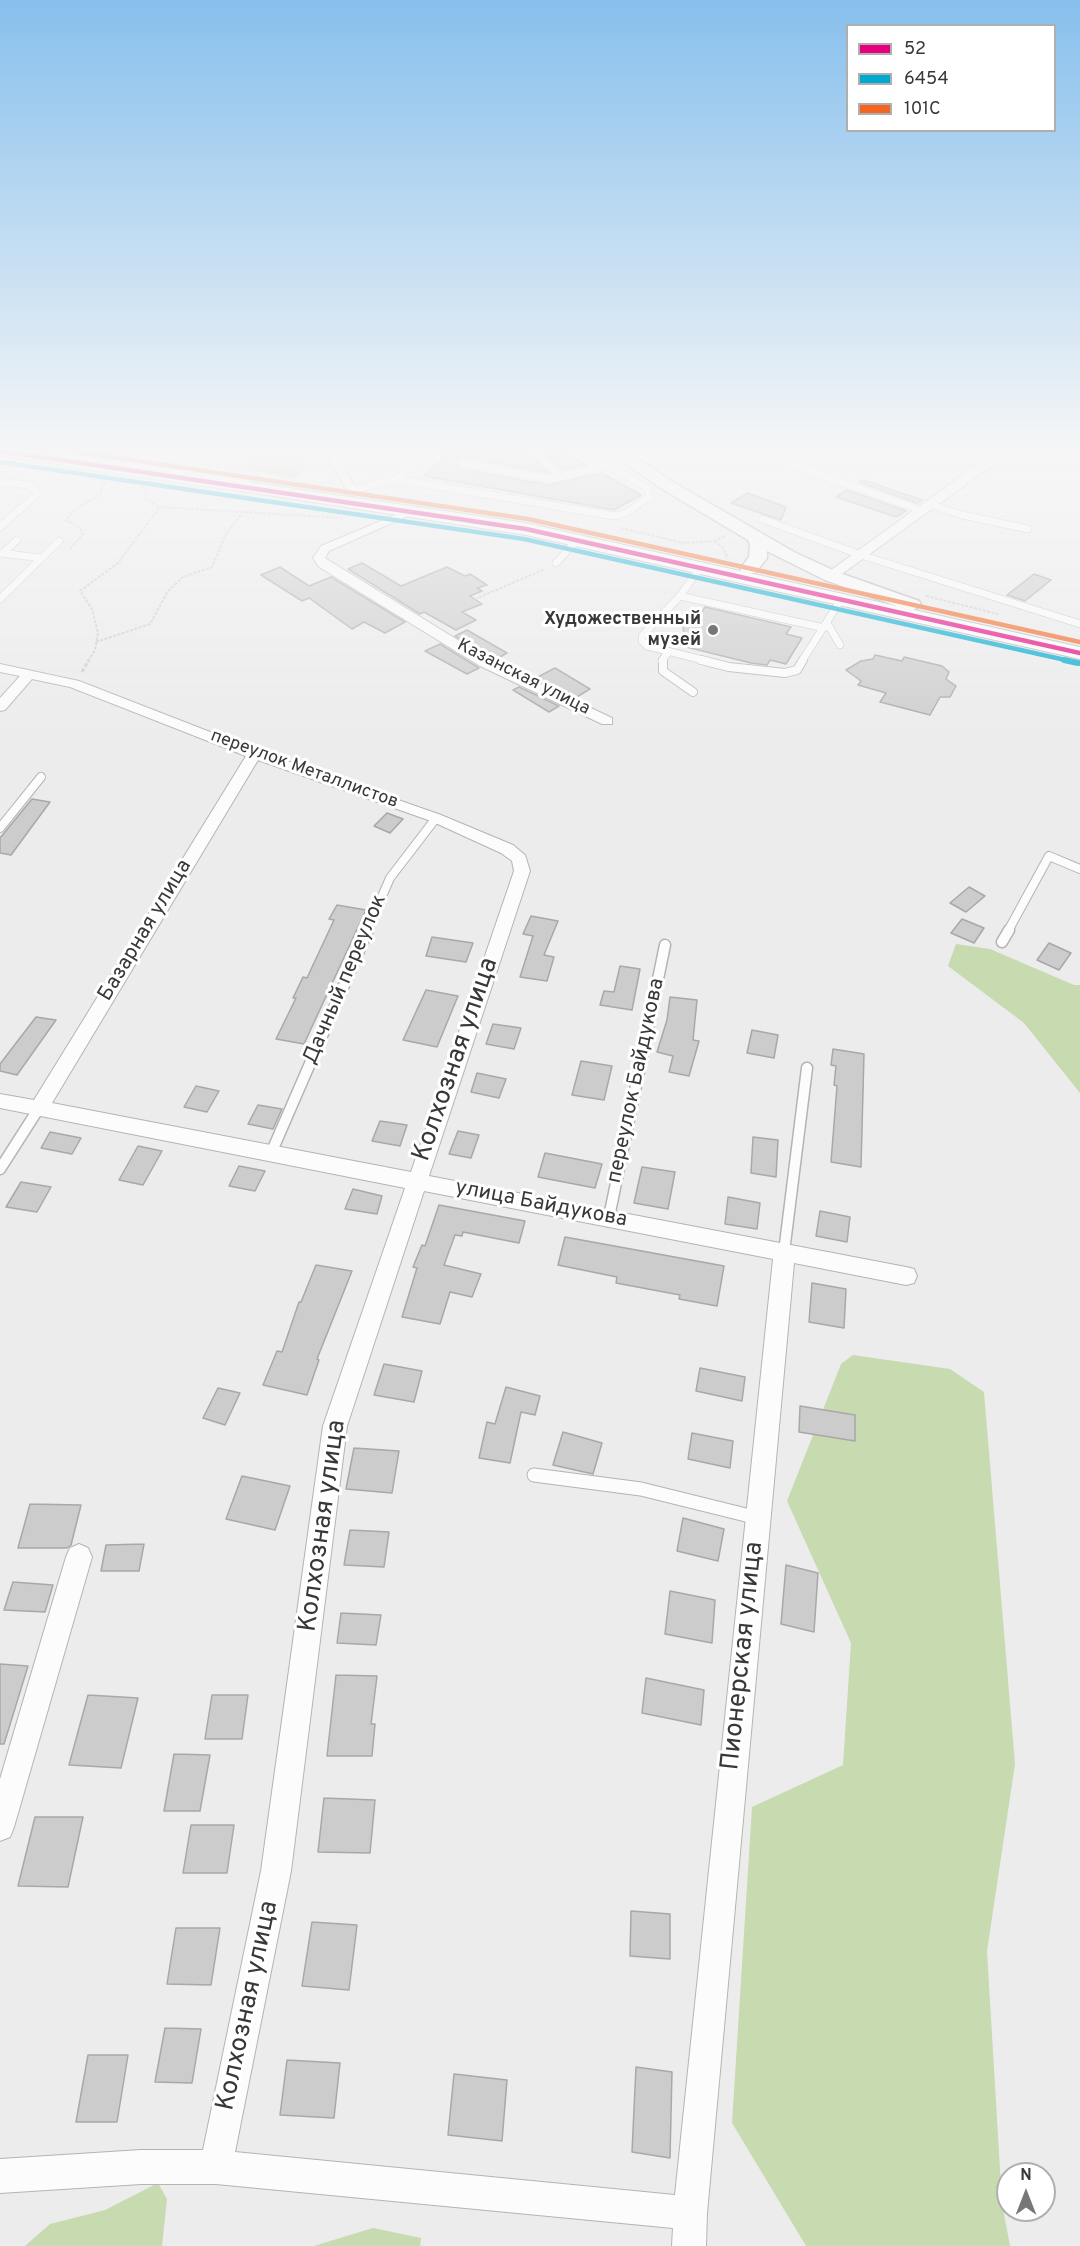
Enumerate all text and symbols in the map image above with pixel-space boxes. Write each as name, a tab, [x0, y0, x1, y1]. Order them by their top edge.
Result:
legend	[846, 24, 1056, 132]
text: 52	[904, 38, 926, 61]
text: 6454	[904, 68, 949, 91]
text: 101С	[904, 98, 941, 121]
place label: Художественный музей	[544, 609, 701, 652]
marker: Художественный музей	[706, 623, 720, 637]
street label: Казанская улица	[453, 635, 593, 721]
street label: переулок Металлистов	[207, 726, 401, 814]
street label: Базарная улица	[94, 856, 198, 1006]
street label: Дачный переулок	[299, 891, 393, 1069]
street label: Колхозная улица	[407, 954, 507, 1166]
street label: переулок Байдукова	[603, 976, 671, 1186]
street label: улица Байдукова	[453, 1176, 629, 1234]
street label: Колхозная улица	[294, 1418, 354, 1634]
street label: Пионерская улица	[716, 1540, 772, 1772]
street label: Колхозная улица	[212, 1898, 286, 2114]
north arrow	[996, 2162, 1056, 2222]
text: N	[1020, 2166, 1032, 2186]

